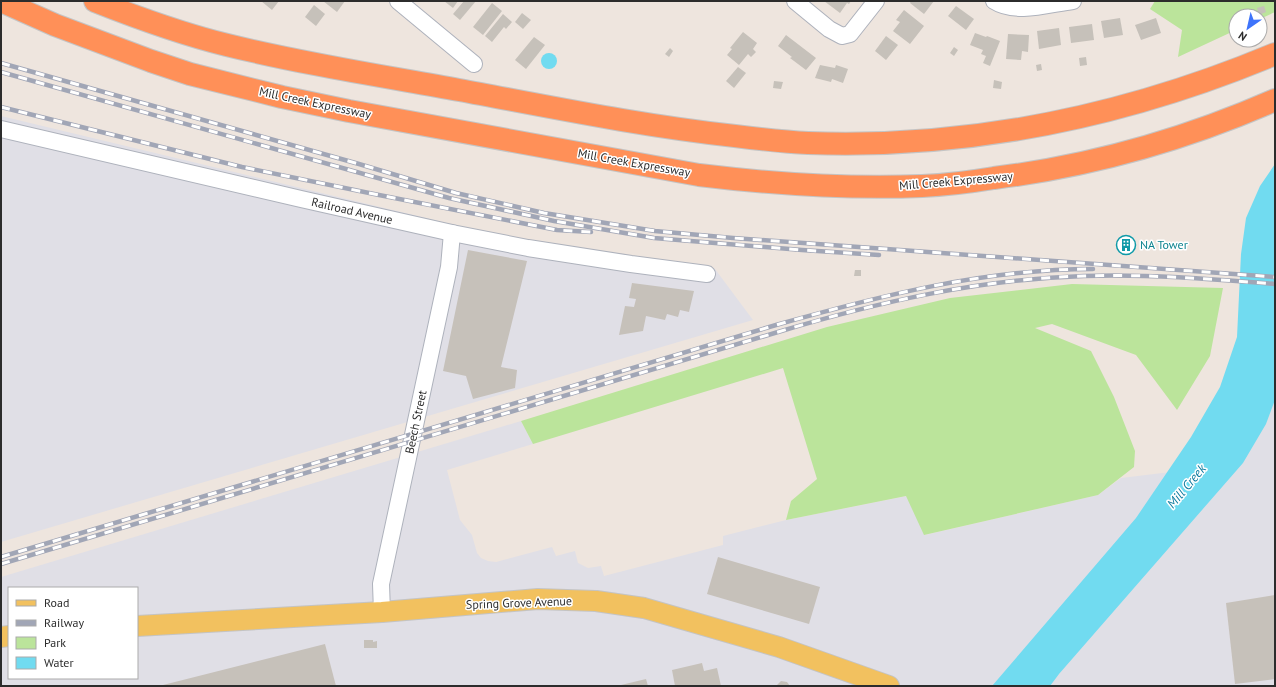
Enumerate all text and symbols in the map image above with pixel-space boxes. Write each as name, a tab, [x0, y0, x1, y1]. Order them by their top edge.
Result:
north arrow	[1228, 8, 1268, 48]
text: N	[1235, 28, 1249, 44]
street label: Mill Creek Expressway	[258, 83, 373, 122]
street label: Mill Creek Expressway	[577, 145, 692, 180]
street label: Mill Creek Expressway	[898, 168, 1014, 193]
street label: Railroad Avenue	[310, 194, 394, 227]
building icon: NA Tower	[1115, 234, 1137, 256]
place label: NA Tower	[1140, 237, 1188, 252]
street label: Beech Street	[401, 389, 430, 455]
water label: Mill Creek	[1163, 460, 1210, 512]
legend	[8, 587, 138, 679]
street label: Spring Grove Avenue	[466, 593, 572, 612]
text: Road	[44, 595, 69, 610]
text: Railway	[44, 615, 84, 630]
text: Park	[44, 635, 66, 650]
text: Water	[44, 655, 74, 670]

